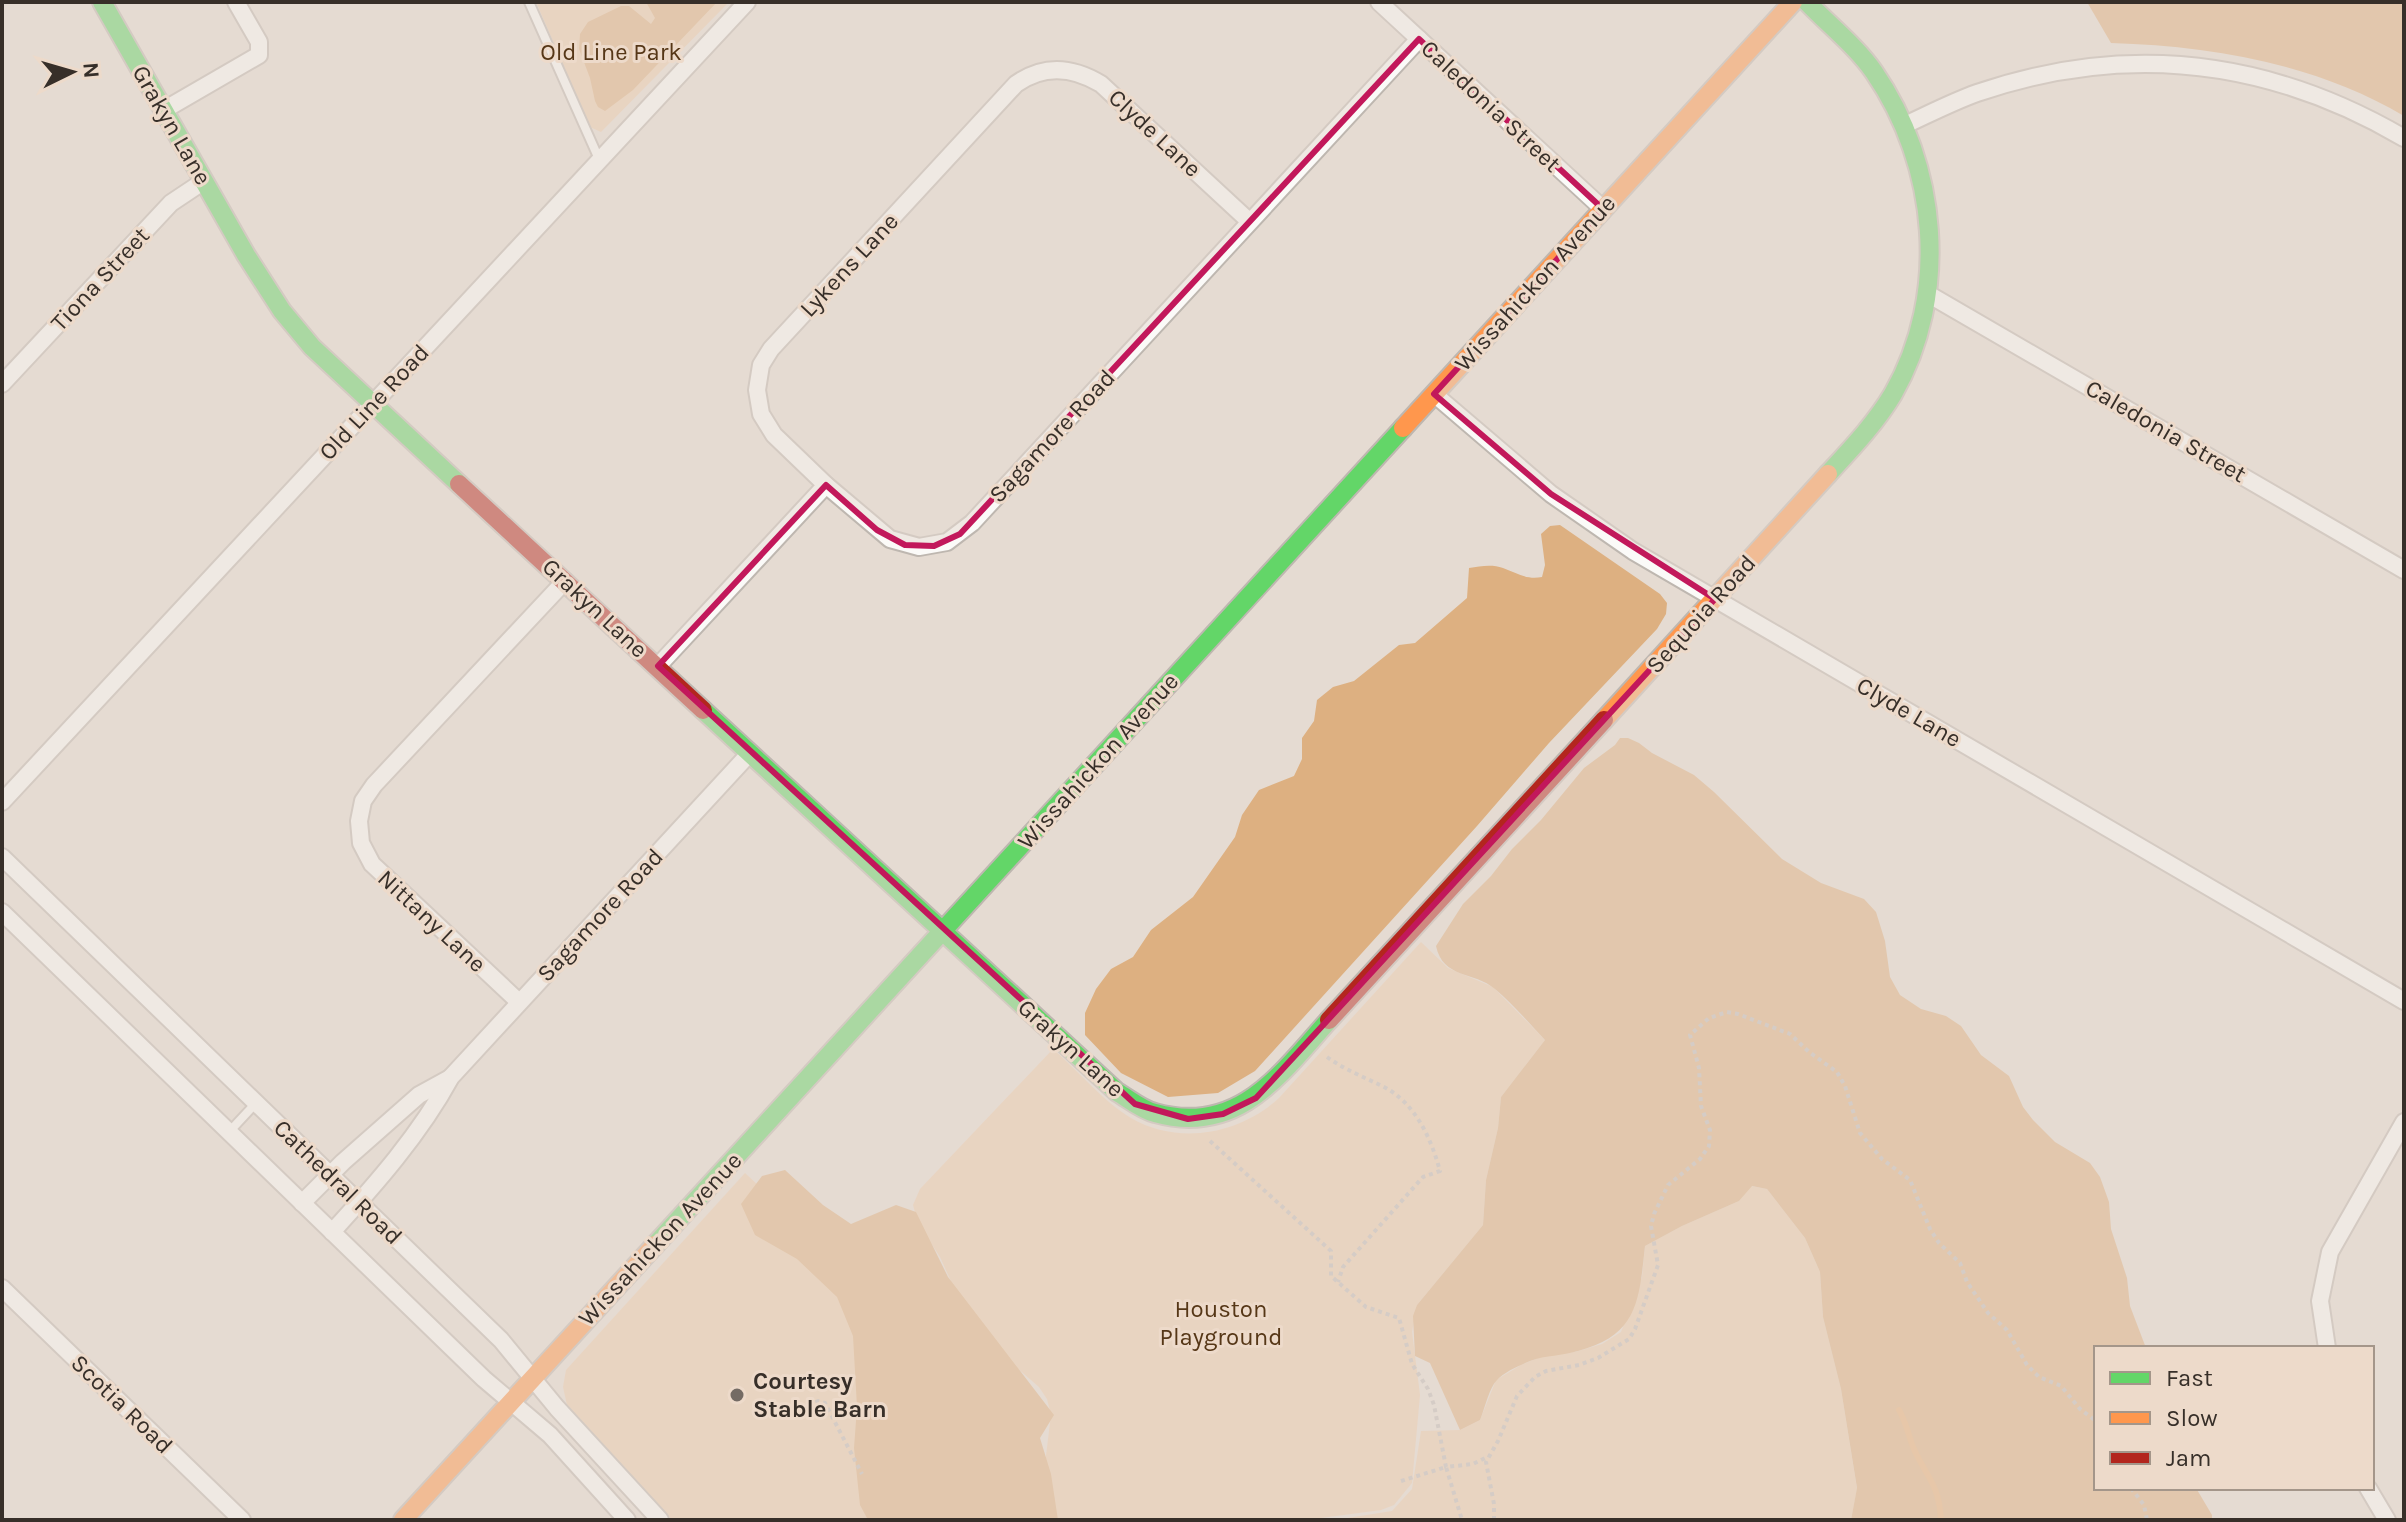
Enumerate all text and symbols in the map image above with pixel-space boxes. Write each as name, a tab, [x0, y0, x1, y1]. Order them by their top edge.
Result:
north arrow	[32, 32, 112, 112]
street label: Caledonia Street	[1415, 34, 1567, 178]
park label: Old Line Park	[540, 38, 682, 66]
street label: Grakyn Lane	[127, 60, 217, 190]
text: N	[77, 61, 105, 79]
street label: Clyde Lane	[1103, 83, 1207, 183]
street label: Wissahickon Avenue	[1449, 189, 1621, 377]
street label: Lykens Lane	[794, 207, 904, 323]
street label: Tiona Street	[45, 221, 155, 337]
street label: Old Line Road	[313, 338, 435, 466]
street label: Sagamore Road	[983, 364, 1121, 508]
street label: Caledonia Street	[2081, 374, 2251, 488]
street label: Sequoia Road	[1640, 549, 1762, 679]
street label: Grakyn Lane	[537, 552, 653, 664]
street label: Wissahickon Avenue	[1012, 667, 1184, 855]
street label: Clyde Lane	[1852, 671, 1966, 753]
street label: Sagamore Road	[531, 843, 669, 987]
street label: Nittany Lane	[372, 864, 492, 978]
street label: Grakyn Lane	[1012, 993, 1130, 1103]
street label: Cathedral Road	[268, 1114, 408, 1250]
street label: Wissahickon Avenue	[572, 1146, 748, 1332]
park label: Houston Playground	[1160, 1295, 1282, 1351]
legend	[2094, 1346, 2374, 1490]
street label: Scotia Road	[65, 1349, 179, 1459]
text: Fast	[2166, 1364, 2213, 1392]
place label: Courtesy Stable Barn	[753, 1367, 887, 1423]
marker: Courtesy Stable Barn	[728, 1386, 746, 1404]
text: Slow	[2166, 1404, 2218, 1432]
text: Jam	[2166, 1444, 2211, 1472]

